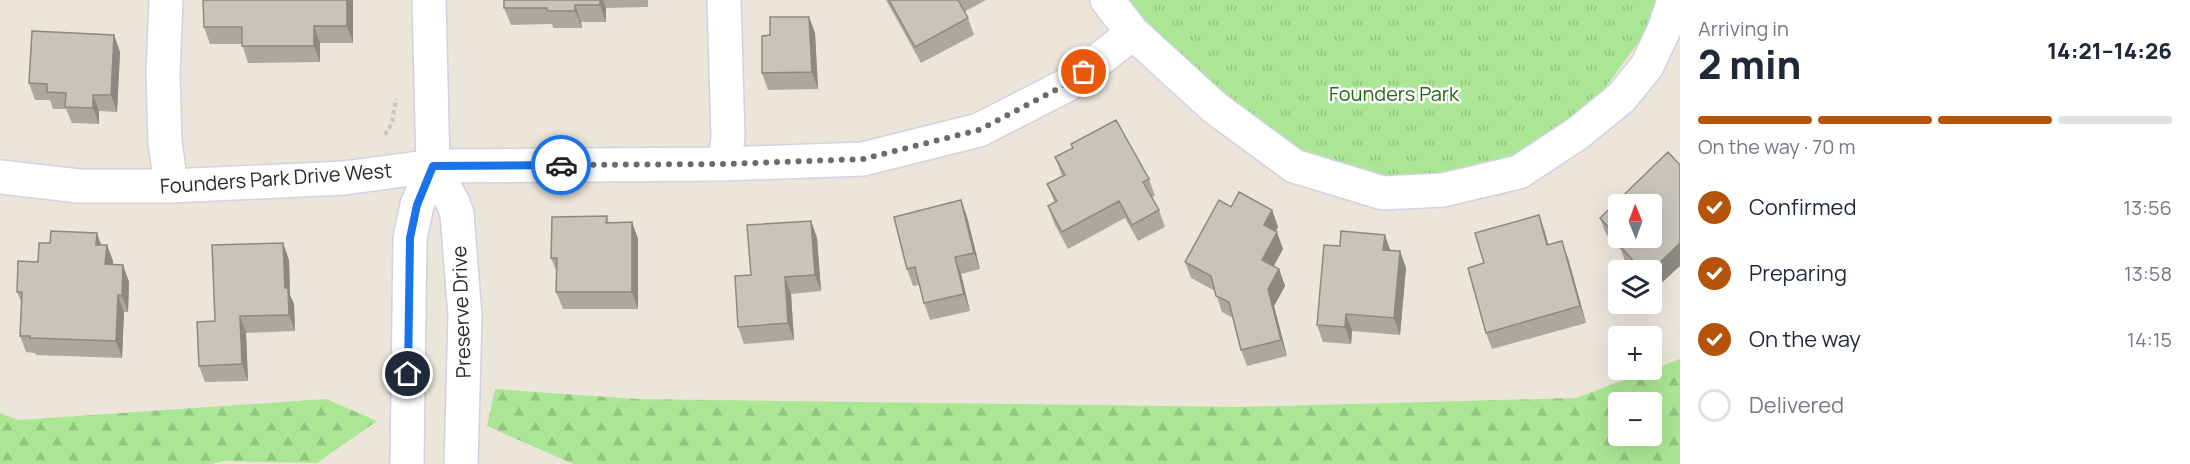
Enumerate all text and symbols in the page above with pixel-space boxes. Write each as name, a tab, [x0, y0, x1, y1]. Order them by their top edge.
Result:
text: Arriving in	[1698, 15, 1789, 42]
text: 14:21–14:26	[2047, 36, 2172, 66]
text: 2 min	[1698, 37, 1801, 91]
pin	[1058, 46, 1109, 97]
icon: bag	[1067, 55, 1100, 88]
park label: Founders Park	[1329, 80, 1460, 107]
text: On the way · 70 m	[1698, 133, 1855, 160]
courier	[531, 135, 591, 195]
icon: car	[545, 149, 578, 182]
street label: Founders Park Drive West	[159, 156, 393, 200]
icon: check	[1698, 191, 1731, 224]
text: Confirmed	[1749, 192, 1857, 222]
north arrow	[1608, 194, 1662, 248]
map controls	[1608, 194, 1662, 446]
text: 13:56	[2123, 194, 2172, 221]
street label: Preserve Drive	[445, 245, 477, 379]
icon: check	[1698, 257, 1731, 290]
text: Preparing	[1749, 258, 1847, 288]
button: layers	[1608, 260, 1662, 314]
text: 13:58	[2124, 260, 2172, 287]
icon: check	[1698, 323, 1731, 356]
text: On the way	[1749, 324, 1861, 354]
button: +	[1608, 326, 1662, 380]
text: 14:15	[2127, 326, 2172, 353]
pin	[382, 348, 433, 399]
icon: home	[391, 357, 424, 390]
text: Delivered	[1749, 390, 1844, 420]
button: −	[1608, 392, 1662, 446]

